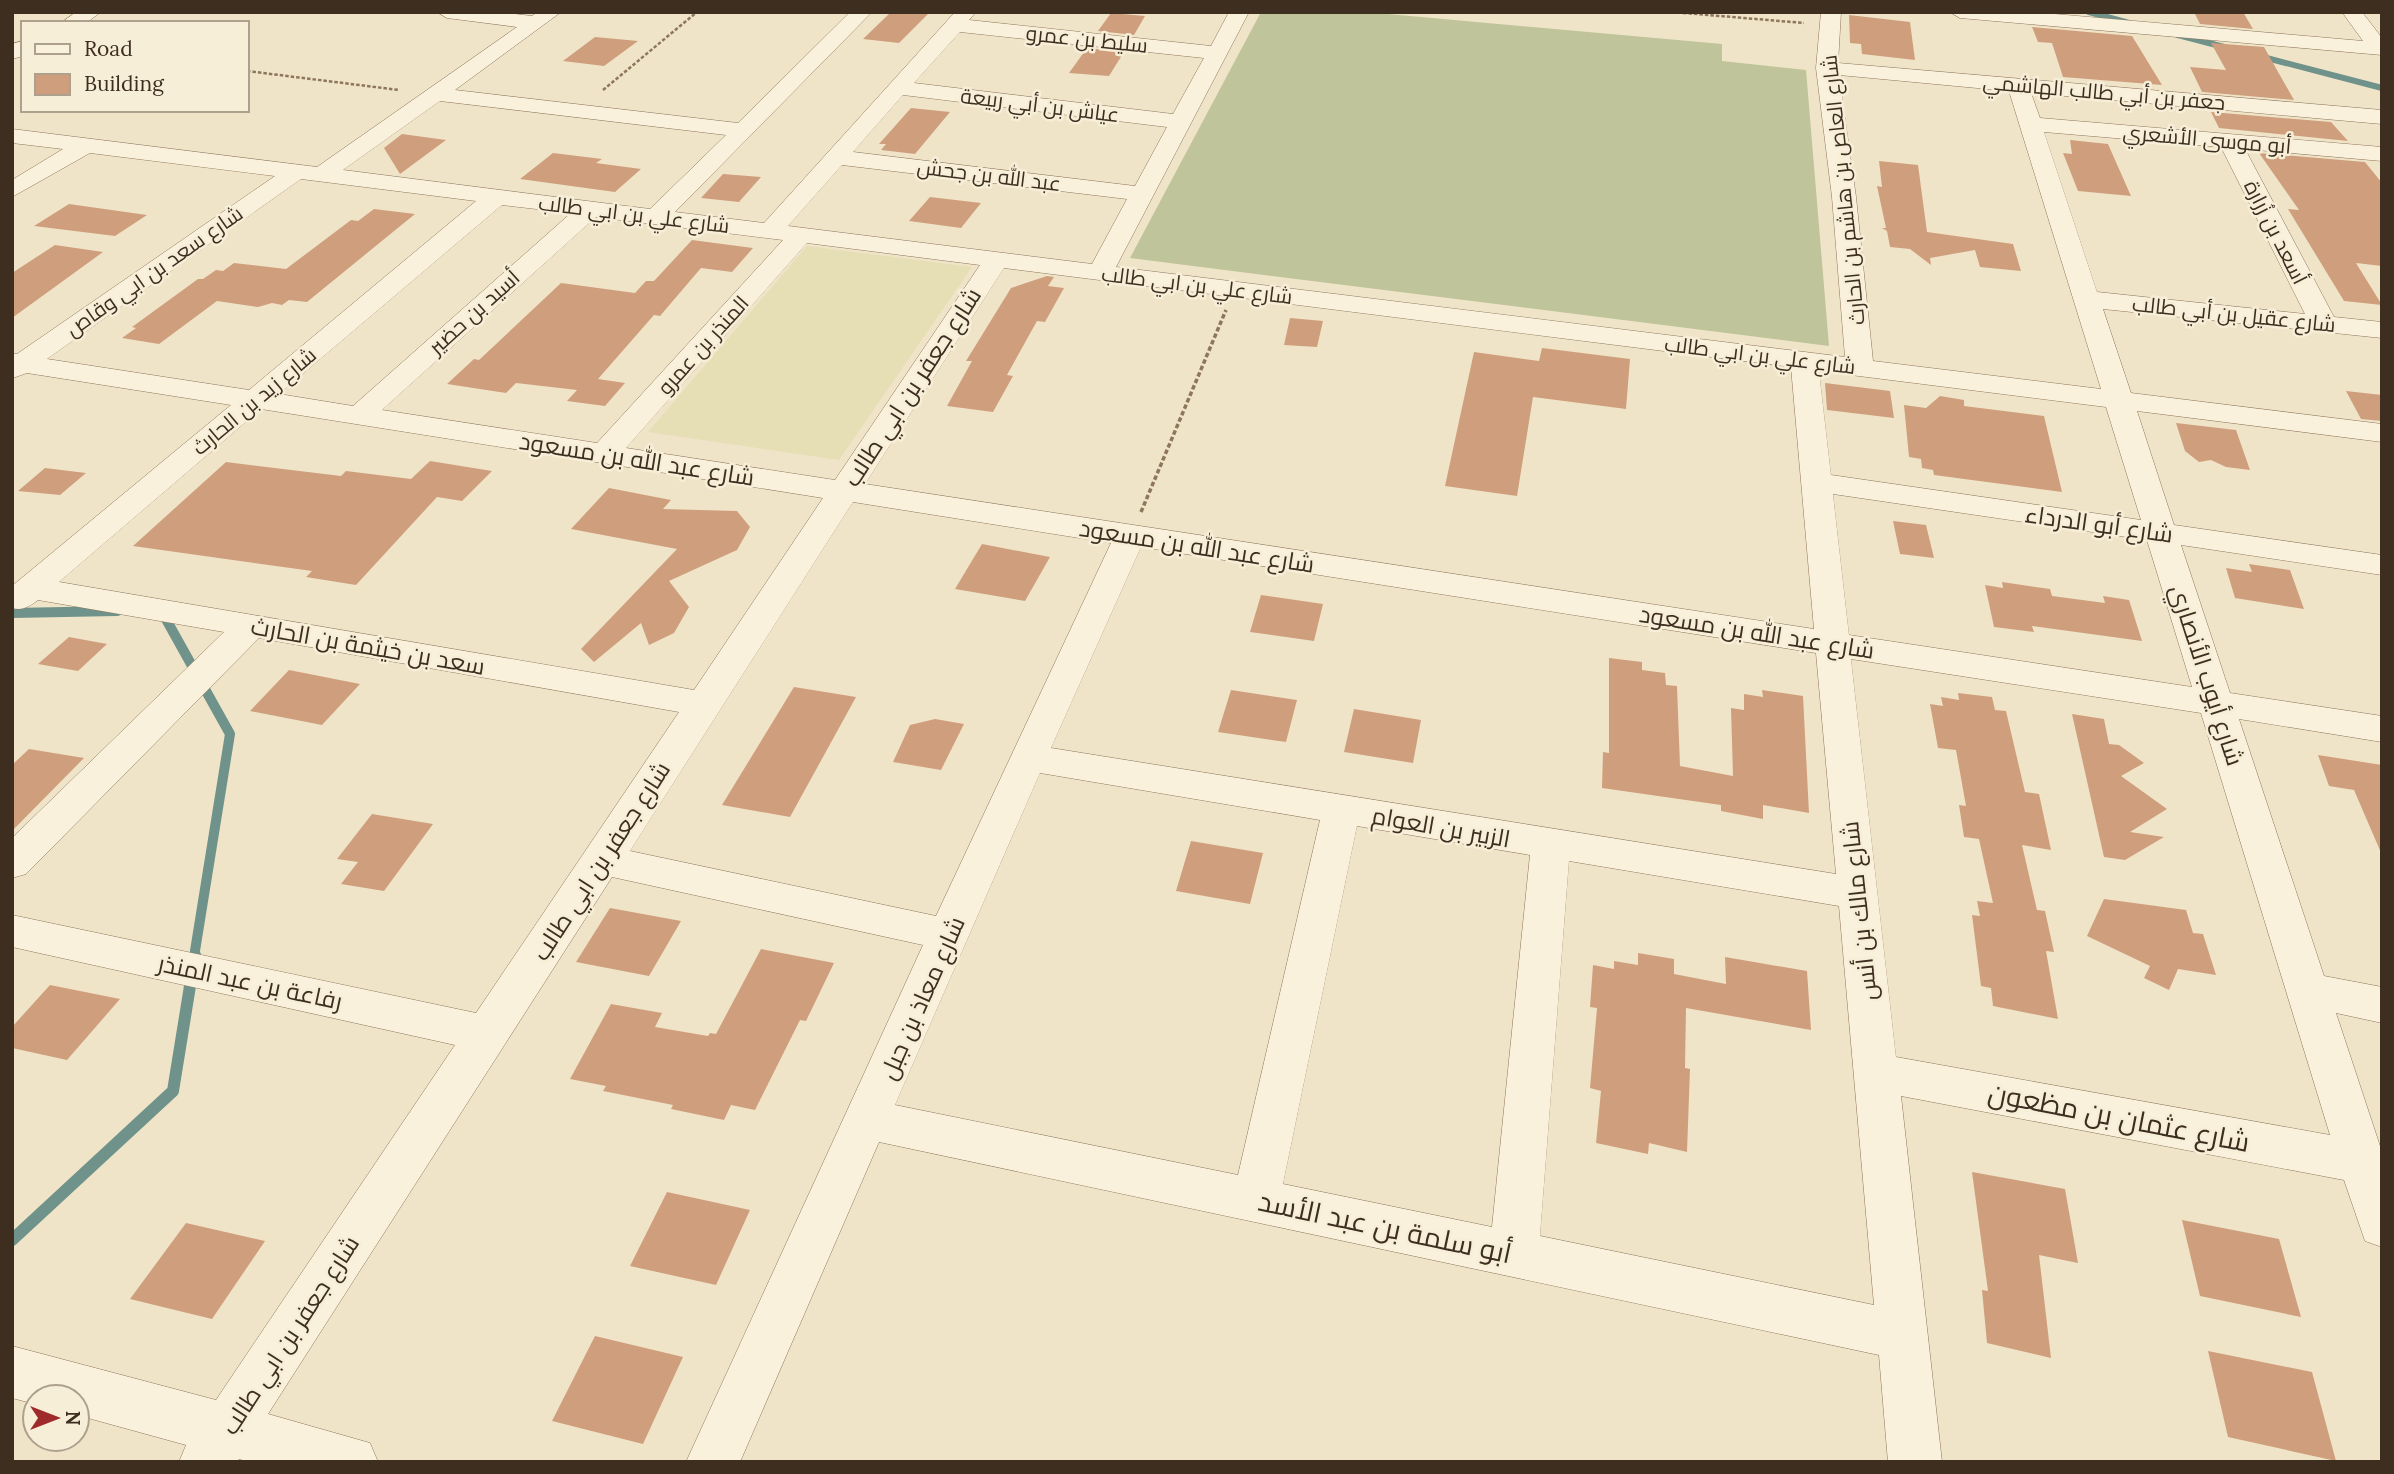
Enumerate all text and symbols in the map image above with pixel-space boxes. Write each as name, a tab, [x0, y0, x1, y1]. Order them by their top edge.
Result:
street label: سليط بن عمرو	[1025, 19, 1149, 59]
legend	[21, 21, 248, 112]
text: Road	[84, 35, 133, 62]
street label: شارع العاص بن هاشم بن الحارث	[1815, 54, 1872, 326]
street label: جعفر بن أبي طالب الهاشمي	[1981, 68, 2226, 119]
text: Building	[84, 70, 164, 97]
street label: عياش بن أبي ربيعة	[959, 82, 1121, 131]
street label: أبو موسى الأشعري	[2121, 118, 2292, 163]
street label: عبد الله بن جحش	[915, 153, 1063, 197]
street label: أسعد بن زُرارة	[2238, 175, 2314, 289]
street label: شارع علي بن ابي طالب	[537, 189, 731, 242]
street label: شارع سعد بن ابي وقاص	[60, 200, 250, 345]
street label: شارع علي بن ابي طالب	[1100, 260, 1294, 313]
street label: أسيد بن حضير	[422, 264, 525, 361]
street label: شارع جعفر بن ابي طالب	[836, 282, 991, 495]
street label: المنذر بن عمرو	[651, 290, 755, 400]
street label: شارع عقيل بن أبي طالب	[2131, 290, 2337, 341]
street label: شارع علي بن ابي طالب	[1663, 330, 1857, 383]
street label: شارع زيد بن الحارث	[186, 341, 322, 462]
street label: شارع عبد الله بن مسعود	[517, 425, 757, 494]
street label: شارع أبو الدرداء	[2023, 498, 2175, 551]
street label: شارع عبد الله بن مسعود	[1077, 512, 1317, 581]
street label: شارع أيوب الأنصاري	[2160, 581, 2251, 770]
street label: شارع عبد الله بن مسعود	[1637, 598, 1877, 667]
street label: سعد بن خيثمة بن الحارث	[249, 610, 487, 682]
street label: شارع جعفر بن ابي طالب	[525, 756, 680, 969]
street label: الزبير بن العوام	[1369, 800, 1513, 855]
street label: شارع مالك بن أنس	[1834, 820, 1885, 1002]
street label: شارع معاذ بن جبل	[872, 912, 973, 1085]
street label: رفاعة بن عبد المنذر	[153, 947, 345, 1017]
street label: شارع عثمان بن مظعون	[1985, 1074, 2253, 1161]
street label: أبو سلمة بن عبد الأسد	[1255, 1183, 1515, 1271]
street label: شارع جعفر بن ابي طالب	[214, 1230, 369, 1443]
north arrow	[21, 1383, 91, 1453]
text: N	[61, 1411, 85, 1426]

